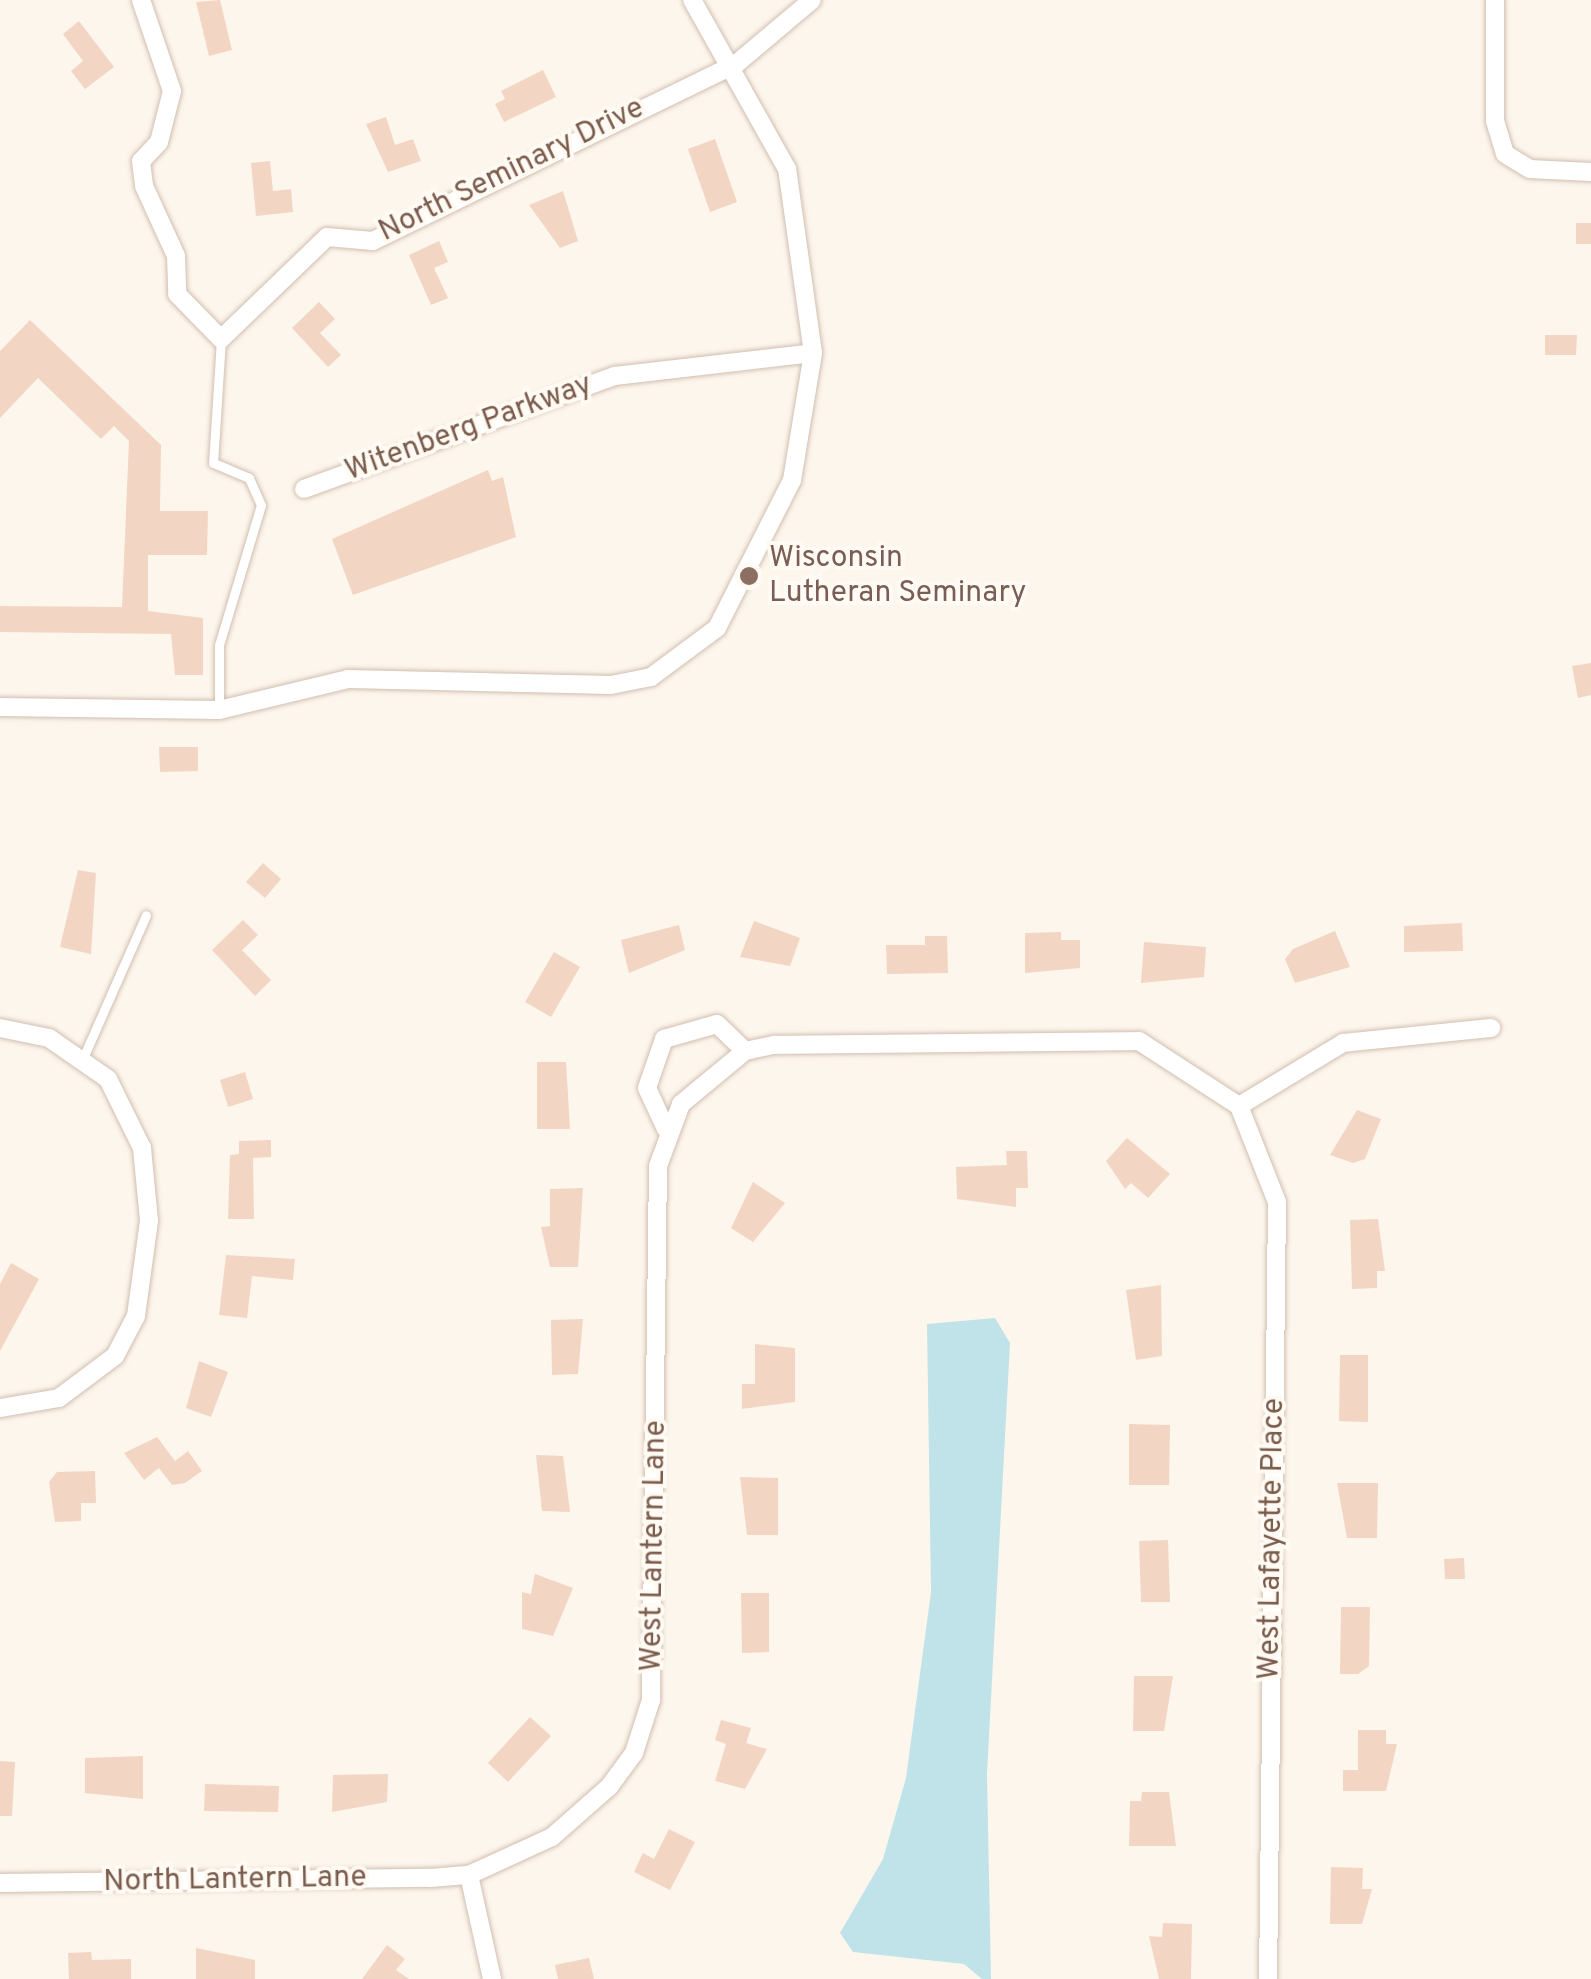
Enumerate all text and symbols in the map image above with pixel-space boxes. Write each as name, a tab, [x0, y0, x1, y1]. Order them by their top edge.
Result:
street label: North Seminary Drive	[373, 91, 651, 251]
street label: Witenberg Parkway	[341, 368, 597, 490]
place label: Wisconsin Lutheran Seminary	[769, 541, 1026, 612]
marker: Wisconsin Lutheran Seminary	[738, 565, 760, 587]
street label: West Lafayette Place	[1253, 1398, 1293, 1680]
street label: West Lantern Lane	[635, 1420, 675, 1672]
street label: North Lantern Lane	[103, 1861, 367, 1901]

